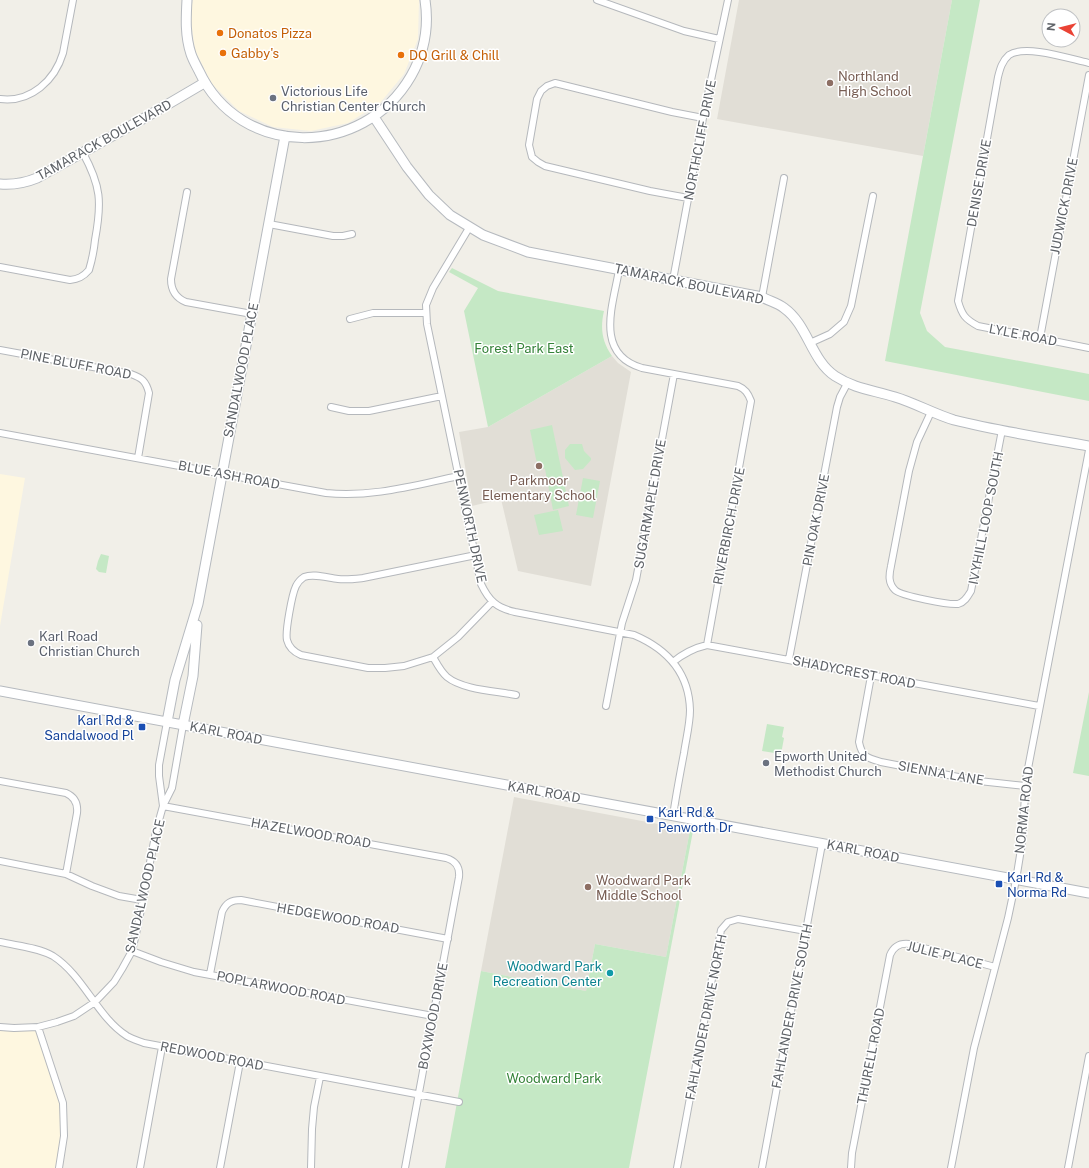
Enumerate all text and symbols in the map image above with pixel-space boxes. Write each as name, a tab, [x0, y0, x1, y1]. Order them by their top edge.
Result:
north arrow	[1041, 8, 1081, 48]
text: N	[1045, 22, 1058, 32]
place label: Donatos Pizza	[228, 26, 312, 41]
marker: Donatos Pizza	[215, 28, 225, 38]
place label: Gabby's	[231, 46, 279, 61]
marker: Gabby's	[218, 48, 228, 58]
place label: DQ Grill & Chill	[409, 48, 500, 63]
marker: DQ Grill & Chill	[396, 50, 406, 60]
place label: Northland High School	[838, 69, 912, 99]
street label: NORTHCLIFF DRIVE	[681, 78, 719, 202]
marker: Northland High School	[825, 78, 835, 88]
place label: Victorious Life Christian Center Church	[281, 84, 426, 114]
marker: Victorious Life Christian Center Church	[268, 93, 278, 103]
street label: TAMARACK BOULEVARD	[34, 97, 174, 183]
street label: DENISE DRIVE	[964, 138, 994, 228]
street label: JUDWICK DRIVE	[1047, 156, 1081, 256]
street label: TAMARACK BOULEVARD	[613, 261, 765, 307]
street label: SANDALWOOD PLACE	[221, 301, 261, 439]
street label: LYLE ROAD	[988, 321, 1058, 349]
park label: Forest Park East	[474, 341, 574, 356]
street label: PINE BLUFF ROAD	[19, 346, 133, 382]
street label: SUGARMAPLE DRIVE	[631, 438, 669, 570]
street label: IVYHILL LOOP SOUTH	[966, 450, 1006, 586]
street label: BLUE ASH ROAD	[177, 458, 281, 492]
marker: Parkmoor Elementary School	[534, 461, 544, 471]
street label: RIVERBIRCH DRIVE	[710, 466, 748, 586]
street label: PENWORTH DRIVE	[451, 468, 489, 584]
place label: Parkmoor Elementary School	[482, 473, 596, 503]
street label: PIN OAK DRIVE	[800, 473, 832, 567]
place label: Karl Road Christian Church	[39, 629, 140, 659]
marker: Karl Road Christian Church	[26, 638, 36, 648]
street label: SHADYCREST ROAD	[791, 653, 917, 691]
place label: Karl Rd & Sandalwood Pl	[44, 713, 134, 743]
street label: KARL ROAD	[188, 719, 264, 747]
marker: Karl Rd & Sandalwood Pl	[137, 722, 147, 732]
place label: Epworth United Methodist Church	[774, 749, 882, 779]
marker: Epworth United Methodist Church	[761, 758, 771, 768]
street label: SIENNA LANE	[897, 758, 985, 788]
street label: NORMA ROAD	[1012, 765, 1036, 855]
street label: KARL ROAD	[506, 778, 582, 806]
place label: Karl Rd & Penworth Dr	[658, 805, 733, 835]
marker: Karl Rd & Penworth Dr	[645, 814, 655, 824]
street label: HAZELWOOD ROAD	[250, 815, 372, 851]
street label: SANDALWOOD PLACE	[122, 817, 168, 955]
street label: KARL ROAD	[825, 837, 901, 865]
place label: Karl Rd & Norma Rd	[1007, 870, 1067, 900]
place label: Woodward Park Middle School	[596, 873, 691, 903]
marker: Karl Rd & Norma Rd	[994, 879, 1004, 889]
marker: Woodward Park Middle School	[583, 882, 593, 892]
street label: HEDGEWOOD ROAD	[276, 900, 400, 936]
street label: FAHLANDER DRIVE SOUTH	[769, 922, 815, 1090]
street label: FAHLANDER DRIVE NORTH	[683, 933, 729, 1101]
street label: JULIE PLACE	[905, 938, 985, 972]
place label: Woodward Park Recreation Center	[493, 959, 602, 989]
street label: BOXWOOD DRIVE	[415, 961, 451, 1071]
street label: POPLARWOOD ROAD	[215, 968, 347, 1008]
marker: Woodward Park Recreation Center	[605, 968, 615, 978]
street label: THURELL ROAD	[854, 1007, 888, 1105]
street label: REDWOOD ROAD	[159, 1039, 265, 1073]
park label: Woodward Park	[506, 1071, 602, 1086]

